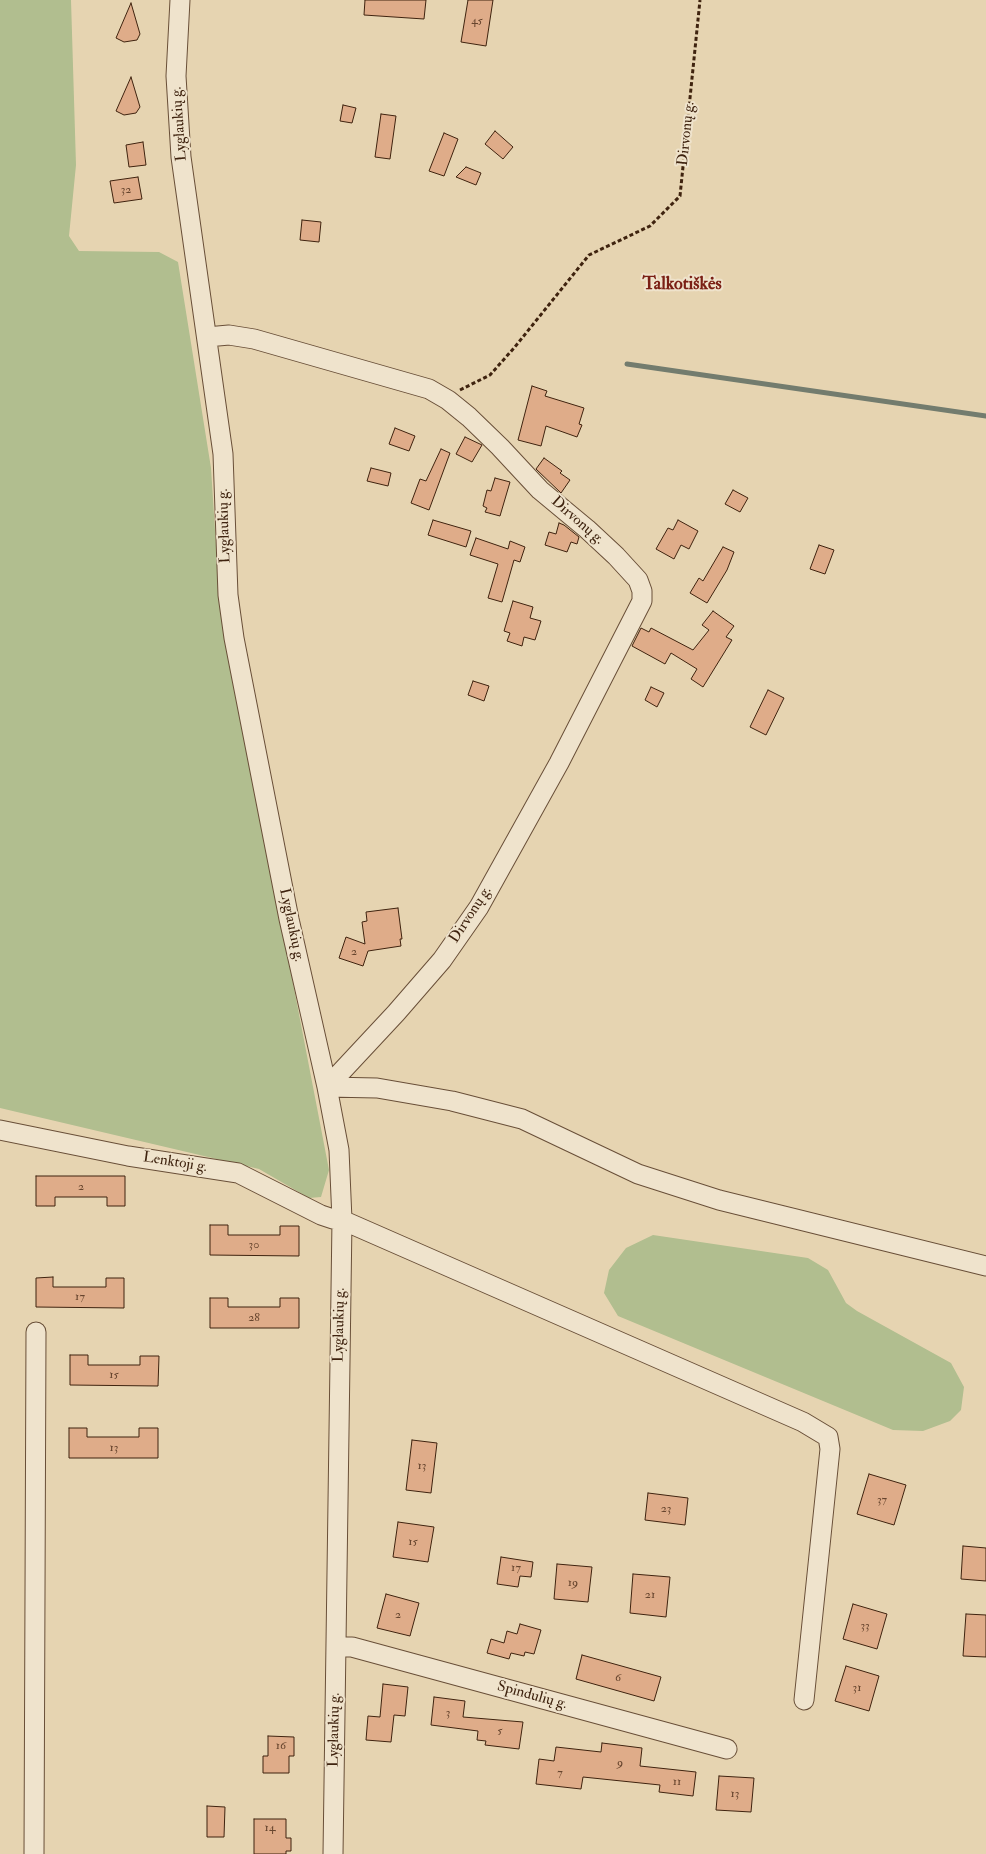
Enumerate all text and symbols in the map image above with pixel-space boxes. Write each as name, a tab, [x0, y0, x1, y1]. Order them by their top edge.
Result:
house number: 45	[471, 14, 483, 28]
street label: Lyglaukių g.	[168, 86, 192, 162]
street label: Dirvonų g.	[675, 101, 699, 167]
house number: 32	[121, 183, 131, 197]
district label: Talkotiškės	[642, 274, 722, 296]
street label: Lyglaukių g.	[215, 488, 235, 564]
street label: Dirvonų g.	[547, 493, 607, 549]
street label: Dirvonų g.	[446, 883, 496, 947]
street label: Lyglaukių g.	[274, 887, 308, 963]
house number: 2	[351, 945, 357, 959]
street label: Lenktoji g.	[142, 1149, 208, 1177]
house number: 2	[78, 1180, 84, 1194]
house number: 30	[249, 1238, 259, 1252]
street label: Lyglaukių g.	[330, 1288, 350, 1362]
house number: 17	[75, 1290, 85, 1304]
house number: 28	[248, 1311, 260, 1325]
house number: 15	[109, 1368, 119, 1382]
house number: 13	[110, 1441, 118, 1455]
house number: 13	[418, 1459, 426, 1473]
house number: 37	[877, 1493, 887, 1507]
house number: 23	[661, 1502, 671, 1516]
house number: 15	[408, 1535, 418, 1549]
house number: 17	[511, 1561, 521, 1575]
house number: 19	[568, 1576, 578, 1590]
house number: 21	[645, 1588, 655, 1602]
house number: 2	[395, 1608, 401, 1622]
house number: 33	[860, 1619, 870, 1633]
house number: 6	[615, 1671, 621, 1685]
street label: Spindulių g.	[495, 1678, 569, 1714]
house number: 31	[853, 1681, 861, 1695]
street label: Lyglaukių g.	[325, 1693, 345, 1767]
house number: 3	[446, 1706, 450, 1720]
house number: 5	[497, 1724, 503, 1738]
house number: 16	[276, 1739, 286, 1753]
house number: 9	[617, 1756, 623, 1770]
house number: 7	[557, 1766, 563, 1780]
house number: 11	[673, 1775, 681, 1789]
house number: 13	[731, 1787, 739, 1801]
house number: 14	[265, 1821, 275, 1835]

